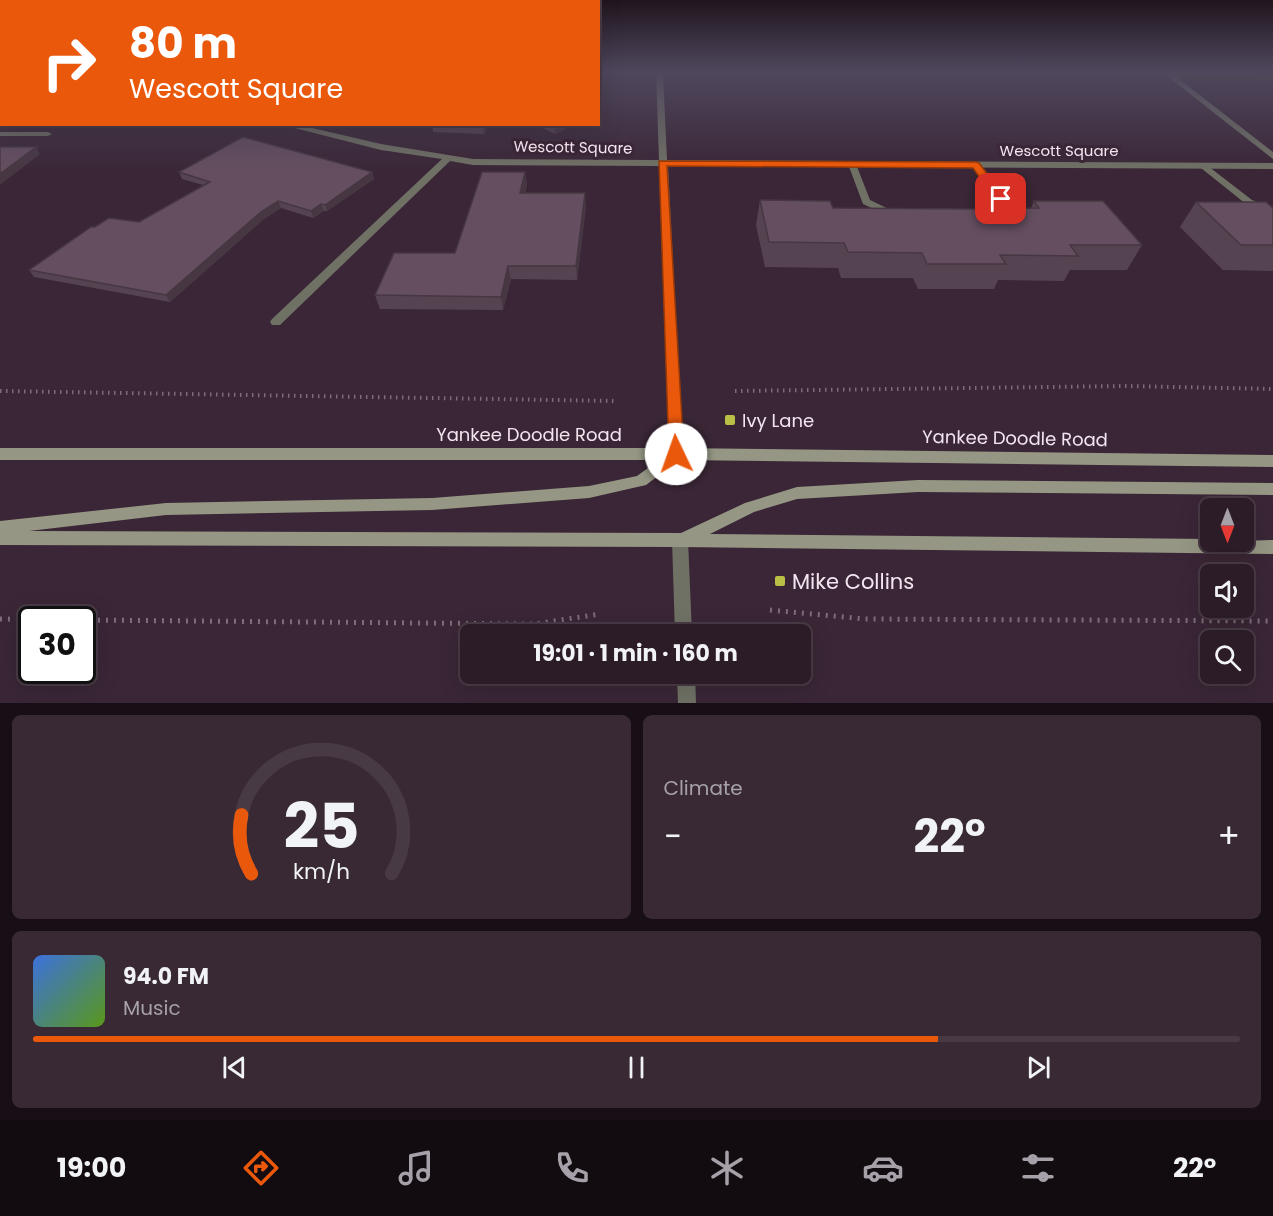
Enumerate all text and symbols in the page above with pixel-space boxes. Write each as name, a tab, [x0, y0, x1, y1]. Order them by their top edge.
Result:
text: 80 m	[129, 14, 237, 73]
icon: right	[30, 24, 108, 102]
text: Wescott Square	[129, 70, 343, 107]
street label: Wescott Square	[513, 135, 633, 159]
street label: Wescott Square	[1000, 140, 1118, 161]
pin	[975, 173, 1026, 224]
icon: arrive	[984, 182, 1017, 215]
place label: Ivy Lane	[742, 408, 814, 433]
marker: Ivy Lane	[723, 413, 737, 427]
street label: Yankee Doodle Road	[436, 422, 622, 447]
position arrow	[644, 422, 708, 486]
street label: Yankee Doodle Road	[922, 424, 1108, 452]
north arrow	[1200, 498, 1254, 552]
map controls	[1200, 498, 1254, 684]
button: sound	[1200, 564, 1254, 618]
place label: Mike Collins	[792, 567, 914, 596]
marker: Mike Collins	[773, 574, 787, 588]
speed limit sign: 30	[18, 606, 96, 684]
button: search	[1200, 630, 1254, 684]
text: 19:01 · 1 min · 160 m	[533, 638, 738, 669]
text: Climate	[664, 774, 743, 802]
text: 25	[283, 782, 359, 870]
text: 22°	[913, 805, 986, 868]
text: −	[664, 813, 682, 860]
text: +	[1217, 813, 1240, 860]
text: km/h	[293, 856, 350, 887]
text: 94.0 FM	[123, 961, 209, 992]
text: Music	[123, 994, 181, 1022]
icon: previous	[218, 1051, 251, 1084]
icon: pause	[620, 1051, 653, 1084]
icon: next	[1022, 1051, 1055, 1084]
icon: directions	[240, 1147, 282, 1189]
icon: music	[395, 1147, 437, 1189]
icon: phone	[551, 1147, 593, 1189]
icon: climate	[706, 1147, 748, 1189]
icon: car	[862, 1147, 904, 1189]
icon: filters	[1017, 1147, 1059, 1189]
text: 19:00	[57, 1149, 126, 1186]
text: 22°	[1173, 1149, 1216, 1186]

